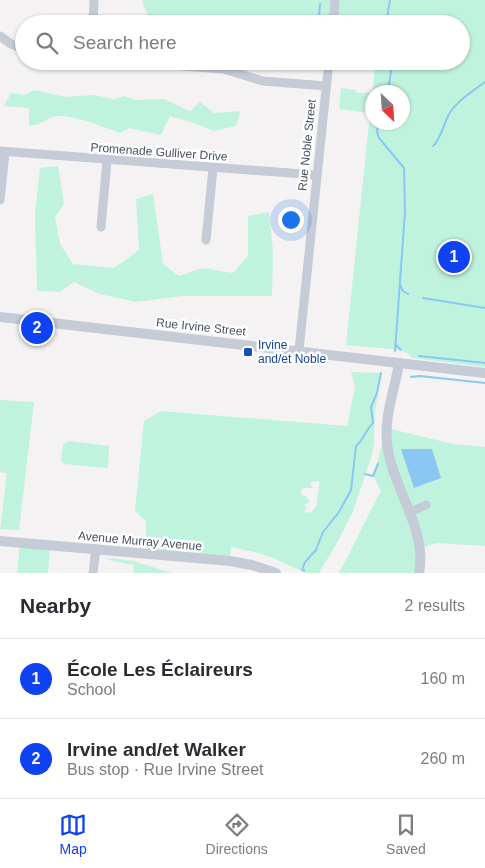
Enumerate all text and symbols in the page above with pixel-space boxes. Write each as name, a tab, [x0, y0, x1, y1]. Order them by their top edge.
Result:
search box	[15, 15, 470, 70]
icon: search	[33, 29, 61, 57]
text: Search here	[73, 32, 177, 53]
north arrow	[365, 85, 410, 130]
street label: Rue Noble Street	[295, 98, 319, 192]
street label: Promenade Gulliver Drive	[90, 140, 228, 164]
your location	[278, 207, 304, 233]
pin: 1	[438, 238, 470, 276]
pin: 2	[21, 309, 53, 347]
street label: Rue Irvine Street	[155, 315, 247, 339]
place label: Irvine and/et Noble	[258, 338, 326, 366]
marker: Irvine and/et Noble	[242, 346, 254, 358]
street label: Avenue Murray Avenue	[77, 529, 203, 553]
text: Nearby	[20, 594, 91, 617]
text: 2 results	[405, 597, 465, 614]
text: École Les Éclaireurs	[67, 659, 253, 680]
text: 1	[32, 670, 40, 687]
text: 160 m	[421, 670, 465, 687]
text: School	[67, 681, 116, 698]
text: Irvine and/et Walker	[67, 739, 246, 760]
text: 2	[32, 750, 40, 767]
text: 260 m	[421, 750, 465, 767]
text: Bus stop · Rue Irvine Street	[67, 761, 264, 778]
tab: Map	[59, 811, 87, 857]
tab: Directions	[206, 811, 268, 857]
tab: Saved	[386, 811, 426, 857]

